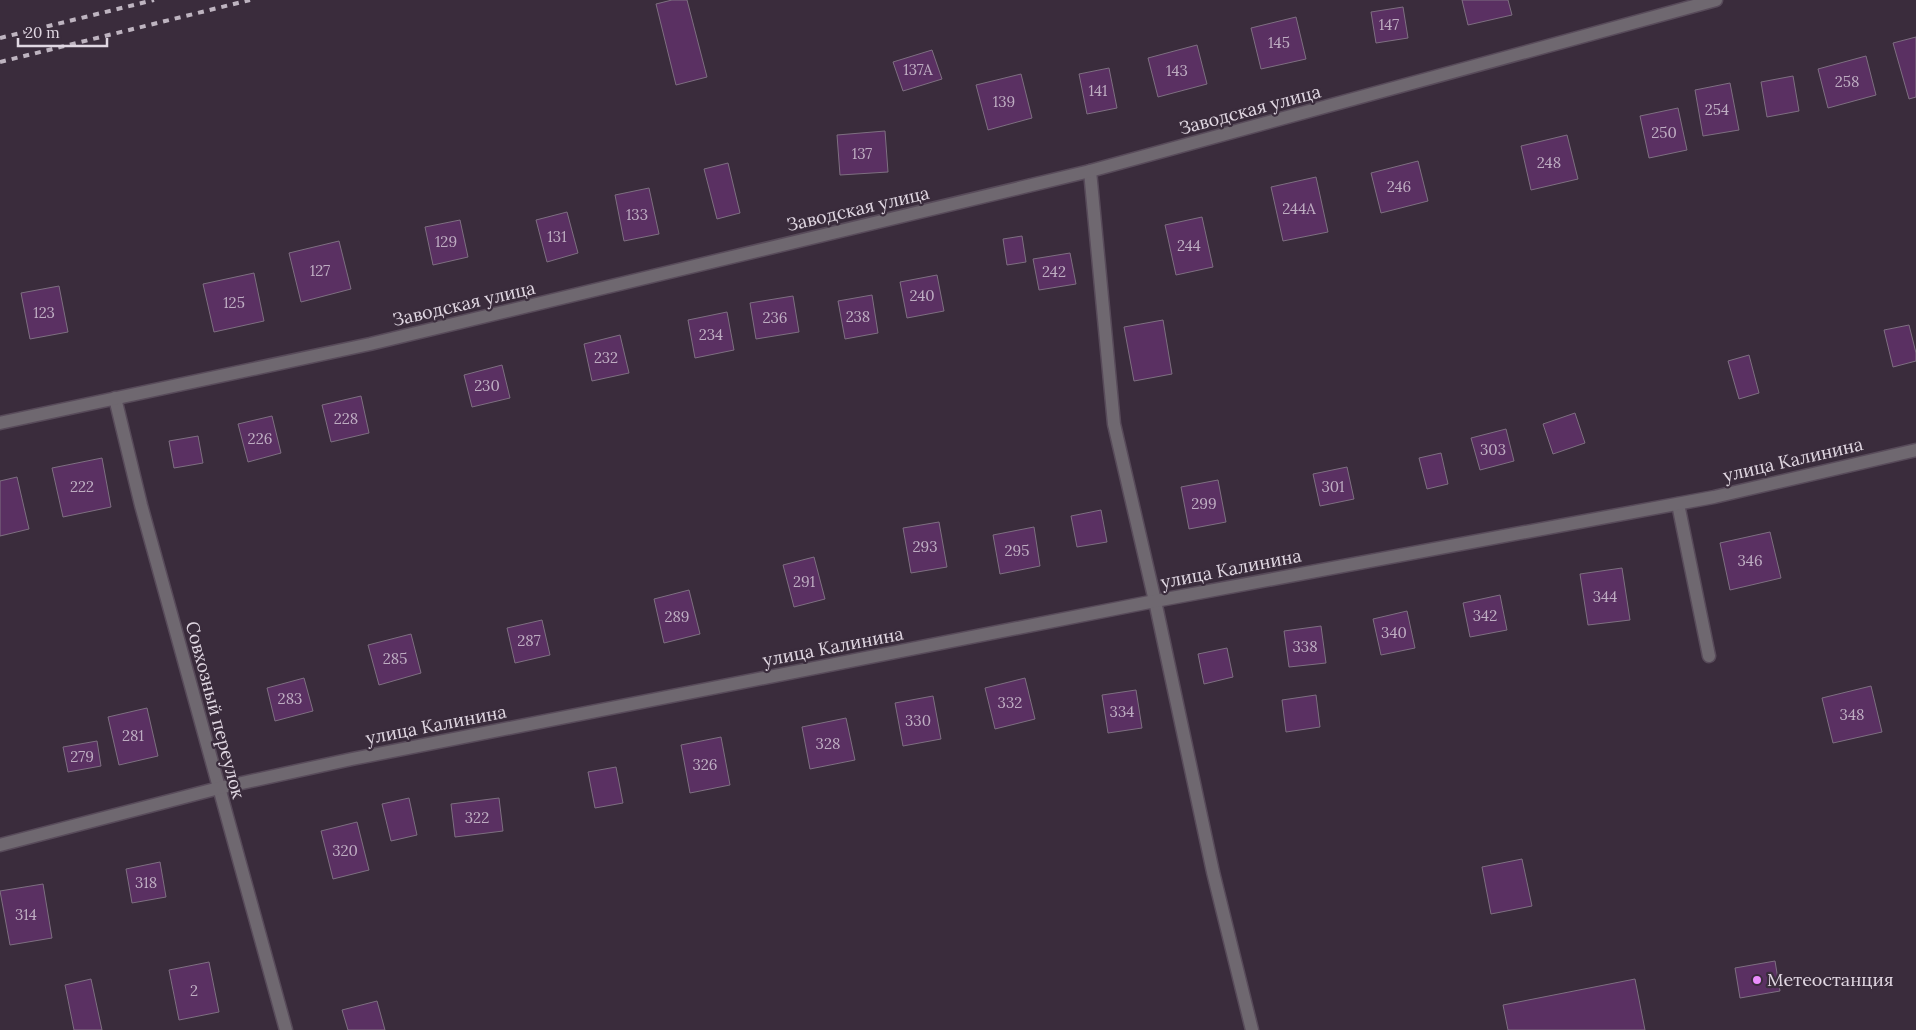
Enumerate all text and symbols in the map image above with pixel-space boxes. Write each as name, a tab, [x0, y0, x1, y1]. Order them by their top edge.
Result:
scale bar	[18, 15, 106, 47]
house number: 147	[1379, 15, 1399, 34]
text: 20 m	[25, 23, 60, 42]
house number: 145	[1268, 33, 1290, 52]
house number: 137А	[903, 60, 933, 79]
house number: 143	[1166, 61, 1188, 80]
house number: 258	[1835, 72, 1859, 91]
street label: Заводская улица	[1177, 80, 1323, 139]
house number: 141	[1088, 81, 1108, 100]
house number: 139	[993, 92, 1015, 111]
house number: 254	[1705, 100, 1729, 119]
house number: 250	[1651, 123, 1677, 142]
house number: 137	[852, 144, 872, 163]
house number: 248	[1537, 153, 1561, 172]
house number: 246	[1387, 177, 1411, 196]
street label: Заводская улица	[784, 181, 931, 236]
house number: 244А	[1282, 199, 1316, 218]
house number: 133	[626, 205, 648, 224]
house number: 131	[547, 227, 567, 246]
house number: 129	[435, 232, 457, 251]
house number: 244	[1177, 236, 1201, 255]
house number: 127	[310, 261, 330, 280]
house number: 242	[1042, 262, 1066, 281]
street label: Заводская улица	[390, 276, 537, 331]
house number: 240	[909, 286, 935, 305]
house number: 125	[223, 293, 245, 312]
house number: 123	[33, 303, 55, 322]
house number: 238	[846, 307, 870, 326]
house number: 236	[763, 308, 787, 327]
house number: 234	[699, 325, 723, 344]
house number: 232	[594, 348, 618, 367]
house number: 230	[474, 376, 500, 395]
house number: 228	[334, 409, 358, 428]
house number: 226	[248, 429, 272, 448]
street label: улица Калинина	[1721, 432, 1865, 487]
house number: 303	[1480, 440, 1506, 459]
house number: 222	[70, 477, 94, 496]
house number: 301	[1321, 477, 1345, 496]
house number: 299	[1191, 494, 1217, 513]
house number: 293	[912, 537, 938, 556]
house number: 295	[1005, 541, 1029, 560]
street label: улица Калинина	[1159, 544, 1303, 593]
house number: 346	[1737, 551, 1763, 570]
house number: 291	[793, 572, 815, 591]
house number: 344	[1593, 587, 1617, 606]
house number: 342	[1473, 606, 1497, 625]
house number: 289	[664, 607, 690, 626]
street label: Совхозный переулок	[181, 619, 250, 802]
street label: улица Калинина	[761, 622, 905, 671]
house number: 340	[1381, 623, 1407, 642]
house number: 287	[517, 631, 541, 650]
house number: 338	[1292, 637, 1318, 656]
house number: 285	[383, 649, 407, 668]
house number: 283	[278, 689, 302, 708]
house number: 332	[998, 693, 1022, 712]
street label: улица Калинина	[364, 700, 508, 749]
house number: 334	[1110, 702, 1134, 721]
house number: 348	[1840, 705, 1864, 724]
house number: 330	[905, 711, 931, 730]
house number: 281	[122, 726, 144, 745]
house number: 328	[816, 734, 840, 753]
house number: 279	[70, 747, 94, 766]
house number: 326	[692, 755, 718, 774]
house number: 322	[465, 808, 489, 827]
house number: 320	[332, 841, 358, 860]
house number: 318	[135, 873, 157, 892]
house number: 314	[15, 905, 37, 924]
place label: Метеостанция	[1767, 968, 1893, 991]
marker: Метеостанция	[1751, 974, 1763, 986]
house number: 2	[190, 981, 198, 1000]

